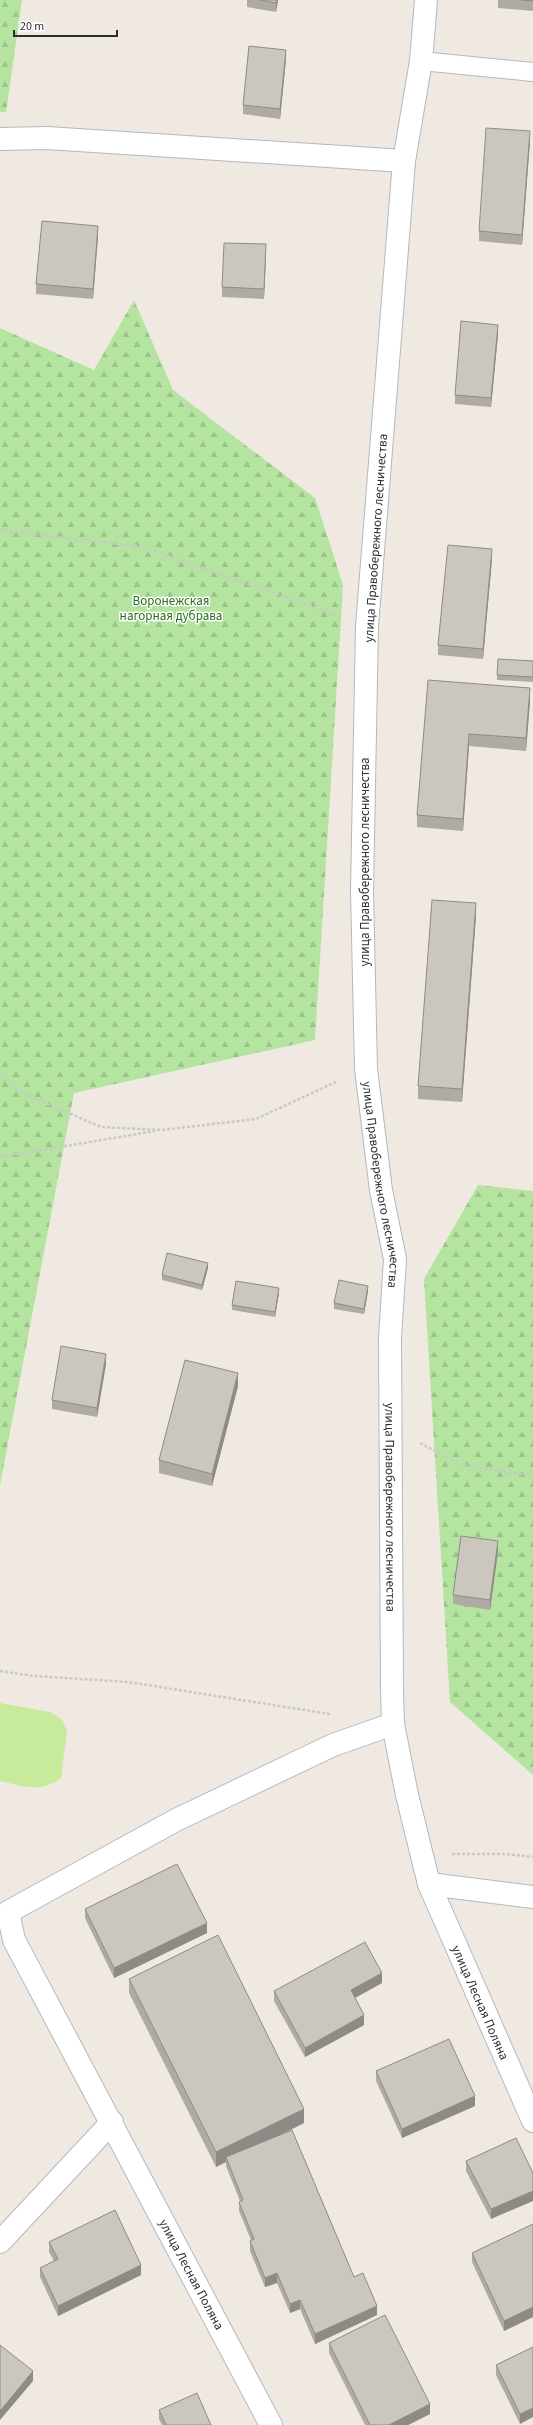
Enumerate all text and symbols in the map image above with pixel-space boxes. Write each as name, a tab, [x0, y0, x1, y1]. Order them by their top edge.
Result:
scale bar	[14, 12, 117, 38]
text: 20 m	[20, 18, 44, 35]
street label: улица Правобережного лесничества	[360, 433, 392, 643]
park label: Воронежская нагорная дубрава	[120, 592, 222, 625]
street label: улица Правобережного лесничества	[356, 757, 374, 967]
street label: улица Правобережного лесничества	[358, 1080, 403, 1289]
street label: улица Правобережного лесничества	[380, 1403, 400, 1612]
street label: улица Лесная Поляна	[447, 1943, 513, 2063]
street label: улица Лесная Поляна	[154, 2216, 228, 2333]

